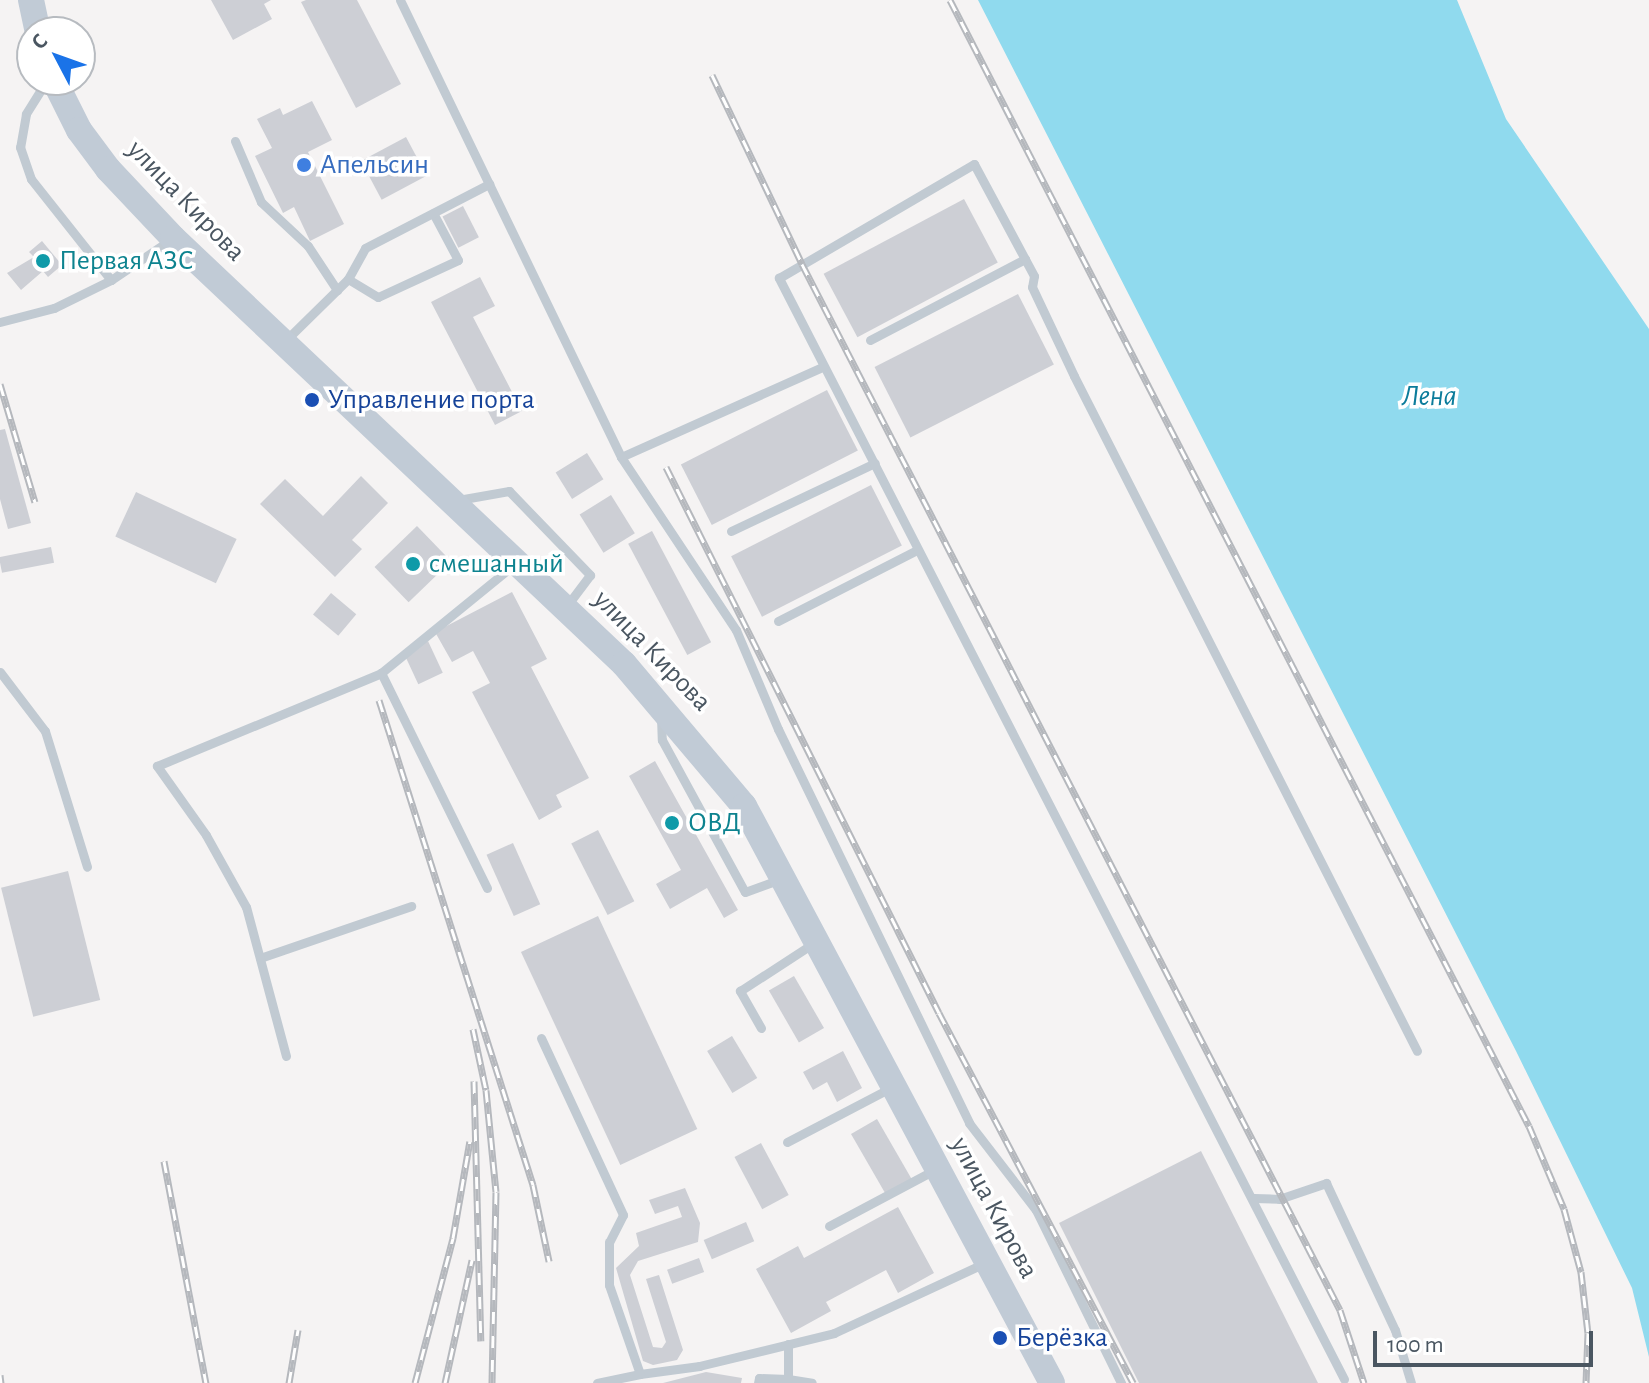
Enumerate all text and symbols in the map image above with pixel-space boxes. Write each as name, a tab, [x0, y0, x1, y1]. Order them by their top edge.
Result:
north arrow	[16, 16, 96, 96]
text: С	[27, 30, 52, 53]
street label: улица Кирова	[120, 133, 252, 269]
place label: Апельсин	[320, 148, 429, 182]
marker: Апельсин	[295, 156, 313, 174]
place label: Первая АЗС	[59, 244, 193, 278]
marker: Первая АЗС	[34, 252, 52, 270]
water label: Лена	[1401, 378, 1457, 414]
place label: Управление порта	[328, 383, 535, 417]
marker: Управление порта	[303, 391, 321, 409]
place label: смешанный	[429, 547, 564, 581]
marker: смешанный	[404, 555, 422, 573]
street label: улица Кирова	[586, 583, 718, 719]
place label: ОВД	[688, 806, 741, 840]
marker: ОВД	[663, 814, 681, 832]
street label: улица Кирова	[943, 1131, 1045, 1285]
scale bar	[1377, 1315, 1597, 1365]
place label: Берёзка	[1016, 1321, 1108, 1355]
marker: Берёзка	[991, 1329, 1009, 1347]
text: 100 m	[1387, 1333, 1444, 1357]

